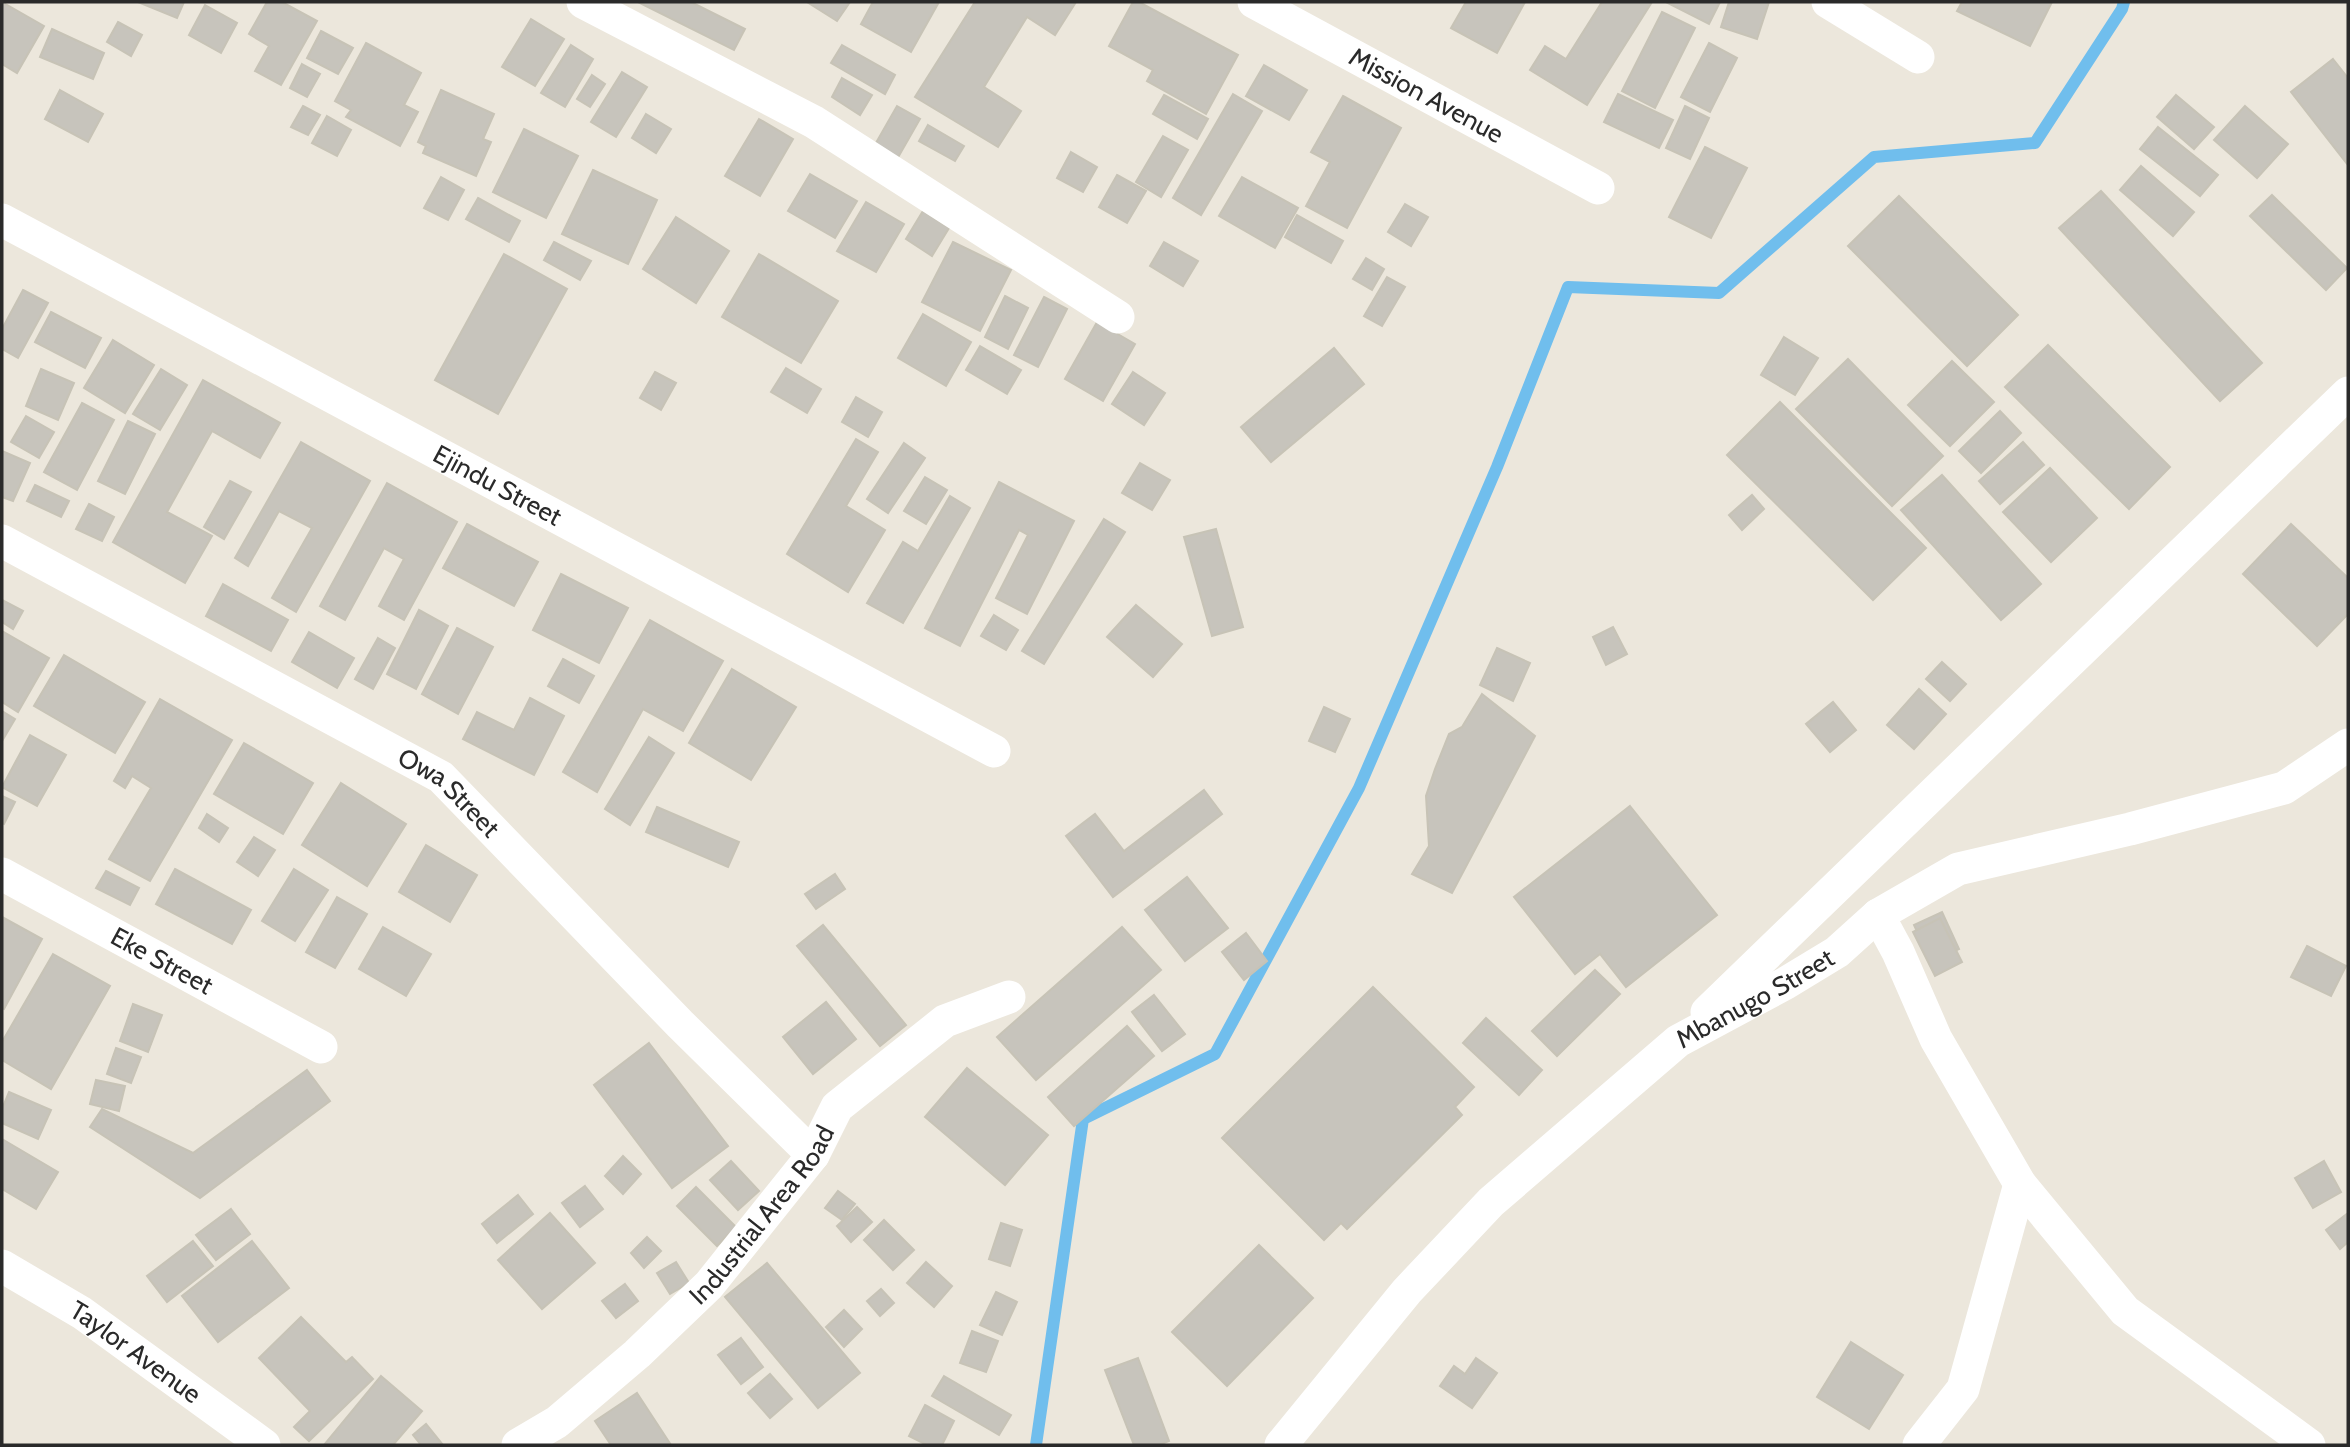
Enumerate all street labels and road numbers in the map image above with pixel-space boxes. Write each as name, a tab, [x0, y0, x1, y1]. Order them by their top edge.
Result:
street label: Mission Avenue	[1344, 41, 1509, 150]
street label: Ejindu Street	[428, 438, 568, 533]
street label: Owa Street	[393, 741, 507, 844]
street label: Eke Street	[105, 920, 219, 1002]
street label: Mbanugo Street	[1670, 942, 1840, 1055]
street label: Industrial Area Road	[682, 1120, 841, 1311]
street label: Taylor Avenue	[64, 1294, 207, 1410]

